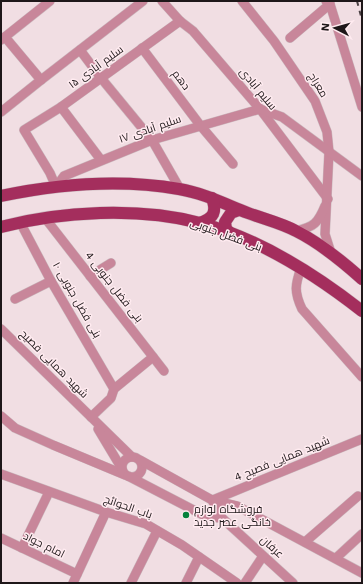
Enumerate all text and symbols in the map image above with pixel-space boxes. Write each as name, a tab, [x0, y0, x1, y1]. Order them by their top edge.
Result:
north arrow	[315, 8, 355, 48]
text: N	[319, 22, 332, 32]
street label: سلیم آبادی ۱۵	[66, 43, 126, 92]
street label: سلیم آبادی	[236, 65, 279, 113]
street label: دهم	[169, 68, 193, 93]
street label: معراج	[305, 70, 331, 100]
street label: سلیم آبادی ۱۷	[117, 112, 183, 147]
street label: بنی فضل جنوبی	[188, 216, 264, 254]
street label: بنی فضل جنوبی 4	[82, 249, 146, 325]
street label: بنی فضل جنوبی ۱۰	[50, 260, 104, 340]
street label: شهید همایی فصیح	[16, 327, 91, 402]
street label: شهید همایی فصیح 4	[232, 434, 332, 485]
street label: باب الحوائج	[102, 493, 154, 522]
place label: فروشگاه لوازم خانگی عصر جدید	[194, 503, 271, 529]
marker: فروشگاه لوازم خانگی عصر جدید	[181, 510, 191, 520]
street label: امام جواد	[21, 529, 67, 562]
street label: عرفان	[258, 533, 286, 561]

